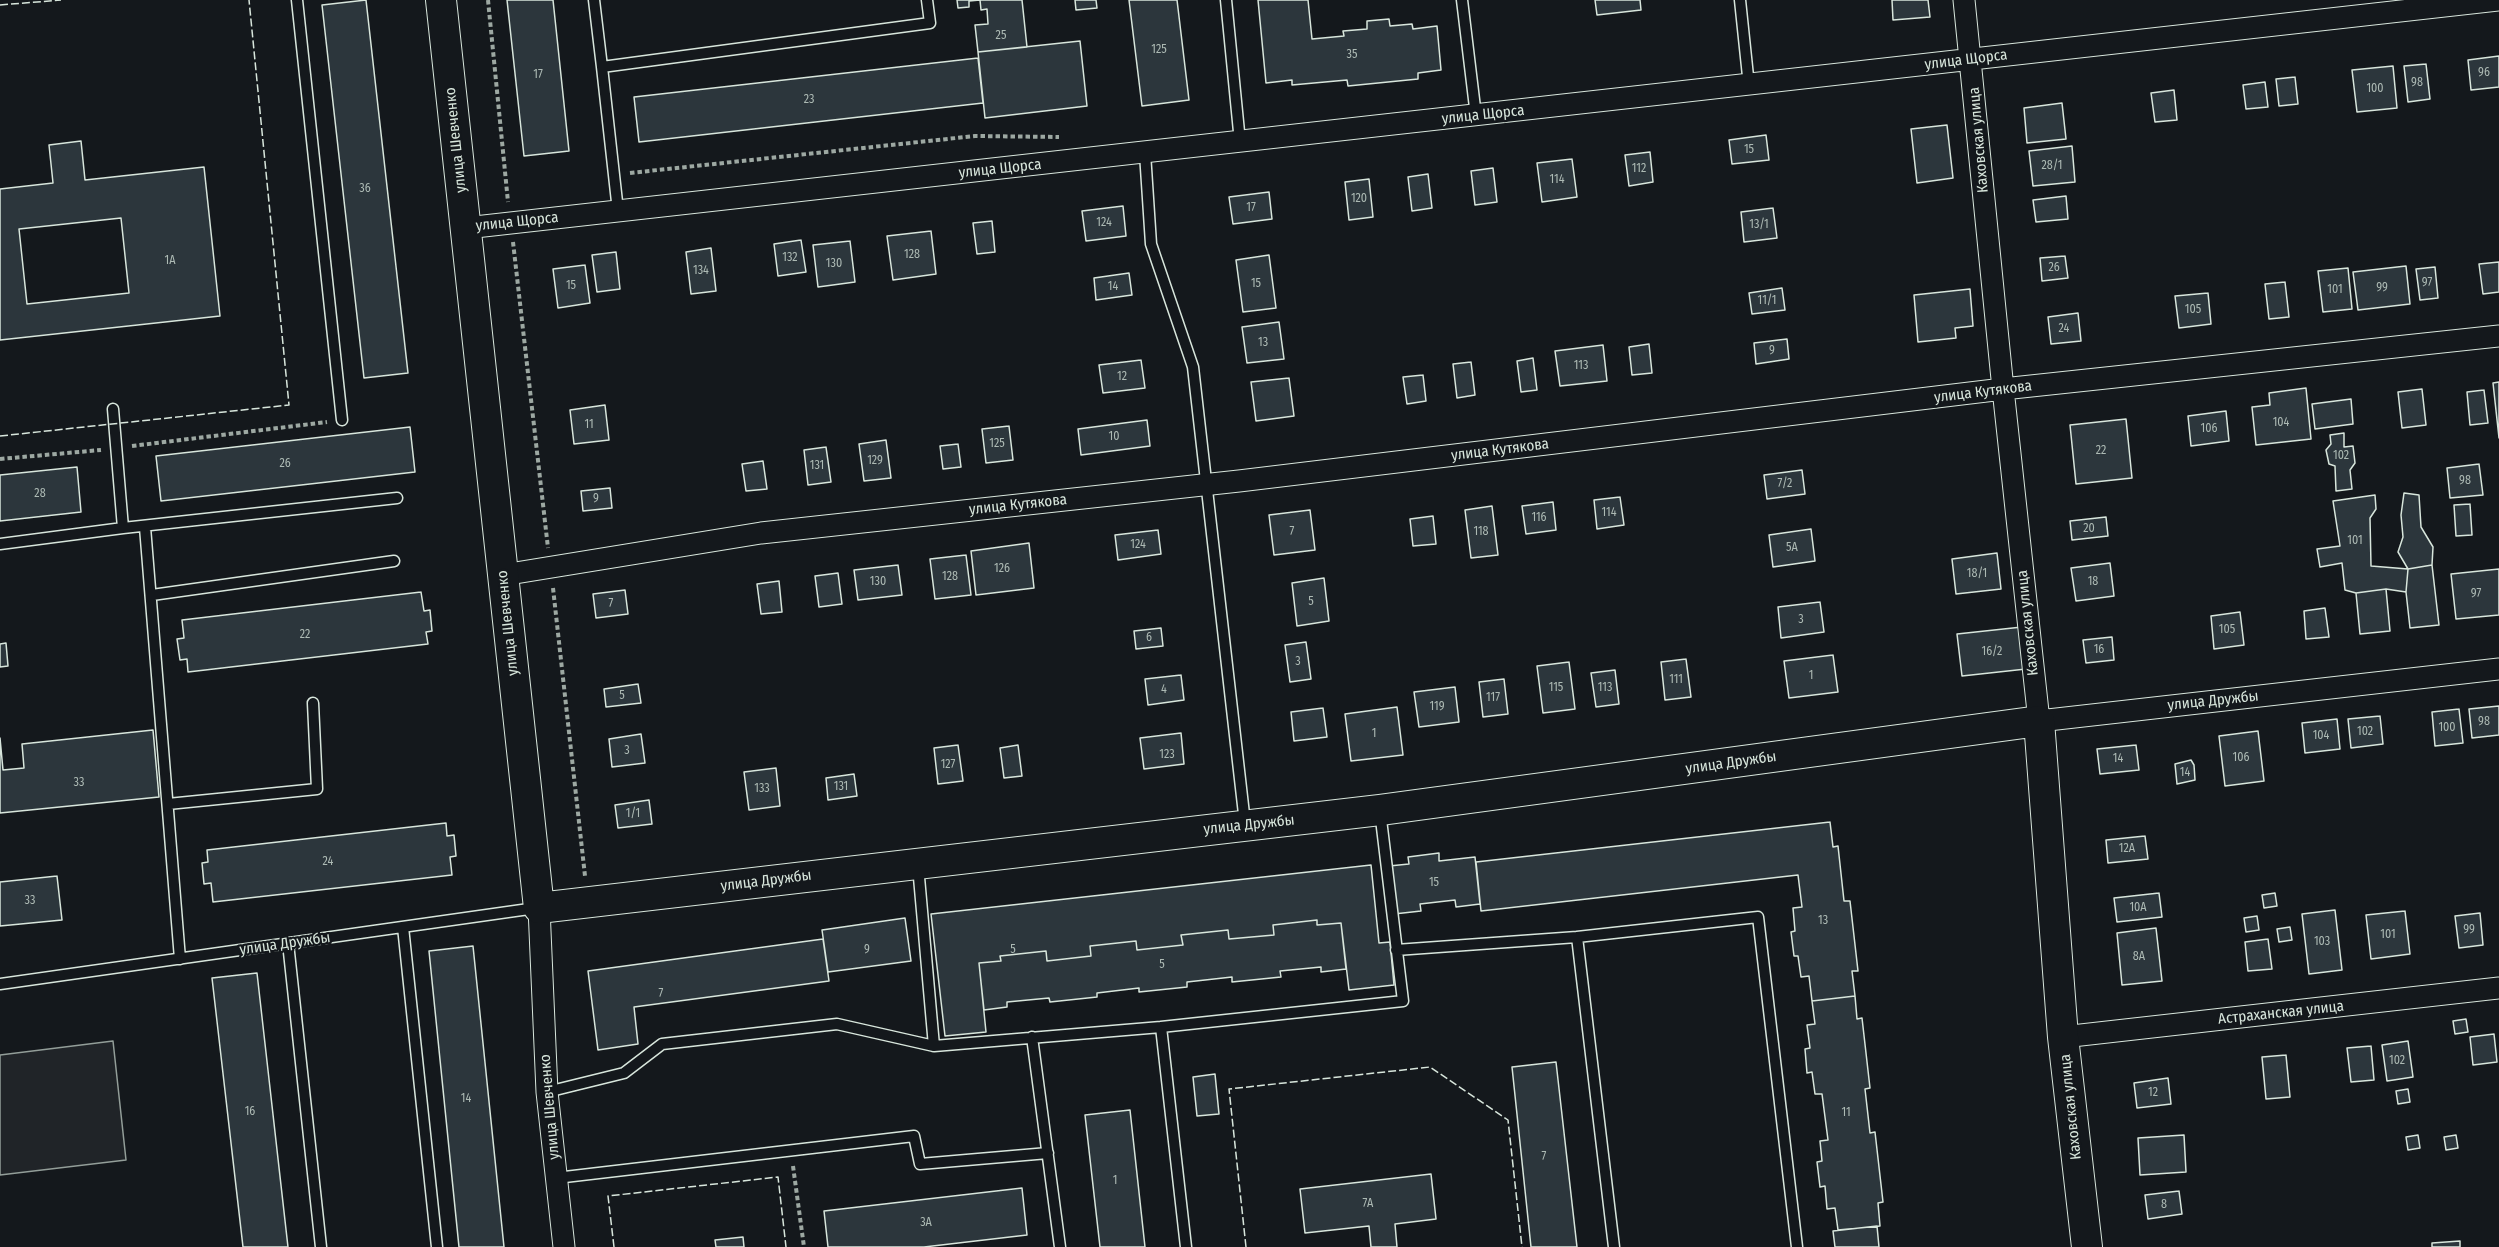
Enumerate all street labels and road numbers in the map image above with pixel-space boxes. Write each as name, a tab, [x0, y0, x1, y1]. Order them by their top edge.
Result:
street label: улица Щорса	[1924, 46, 2008, 74]
street label: улица Шевченко	[442, 86, 470, 194]
street label: Каховская улица	[1965, 86, 1993, 194]
street label: улица Щорса	[1441, 102, 1525, 128]
street label: улица Щорса	[958, 156, 1042, 182]
street label: улица Щорса	[475, 209, 559, 235]
street label: улица Кутякова	[1933, 377, 2033, 407]
street label: улица Кутякова	[1450, 435, 1550, 465]
street label: улица Кутякова	[968, 491, 1068, 519]
street label: улица Шевченко	[494, 569, 522, 677]
street label: Каховская улица	[2013, 569, 2043, 677]
street label: улица Дружбы	[2167, 687, 2259, 715]
street label: улица Дружбы	[1685, 748, 1777, 778]
street label: улица Дружбы	[1203, 811, 1295, 839]
street label: улица Дружбы	[720, 867, 812, 895]
street label: улица Дружбы	[239, 929, 331, 959]
street label: Астраханская улица	[2217, 997, 2345, 1029]
street label: Каховская улица	[2056, 1053, 2086, 1161]
street label: улица Шевченко	[536, 1054, 564, 1160]

